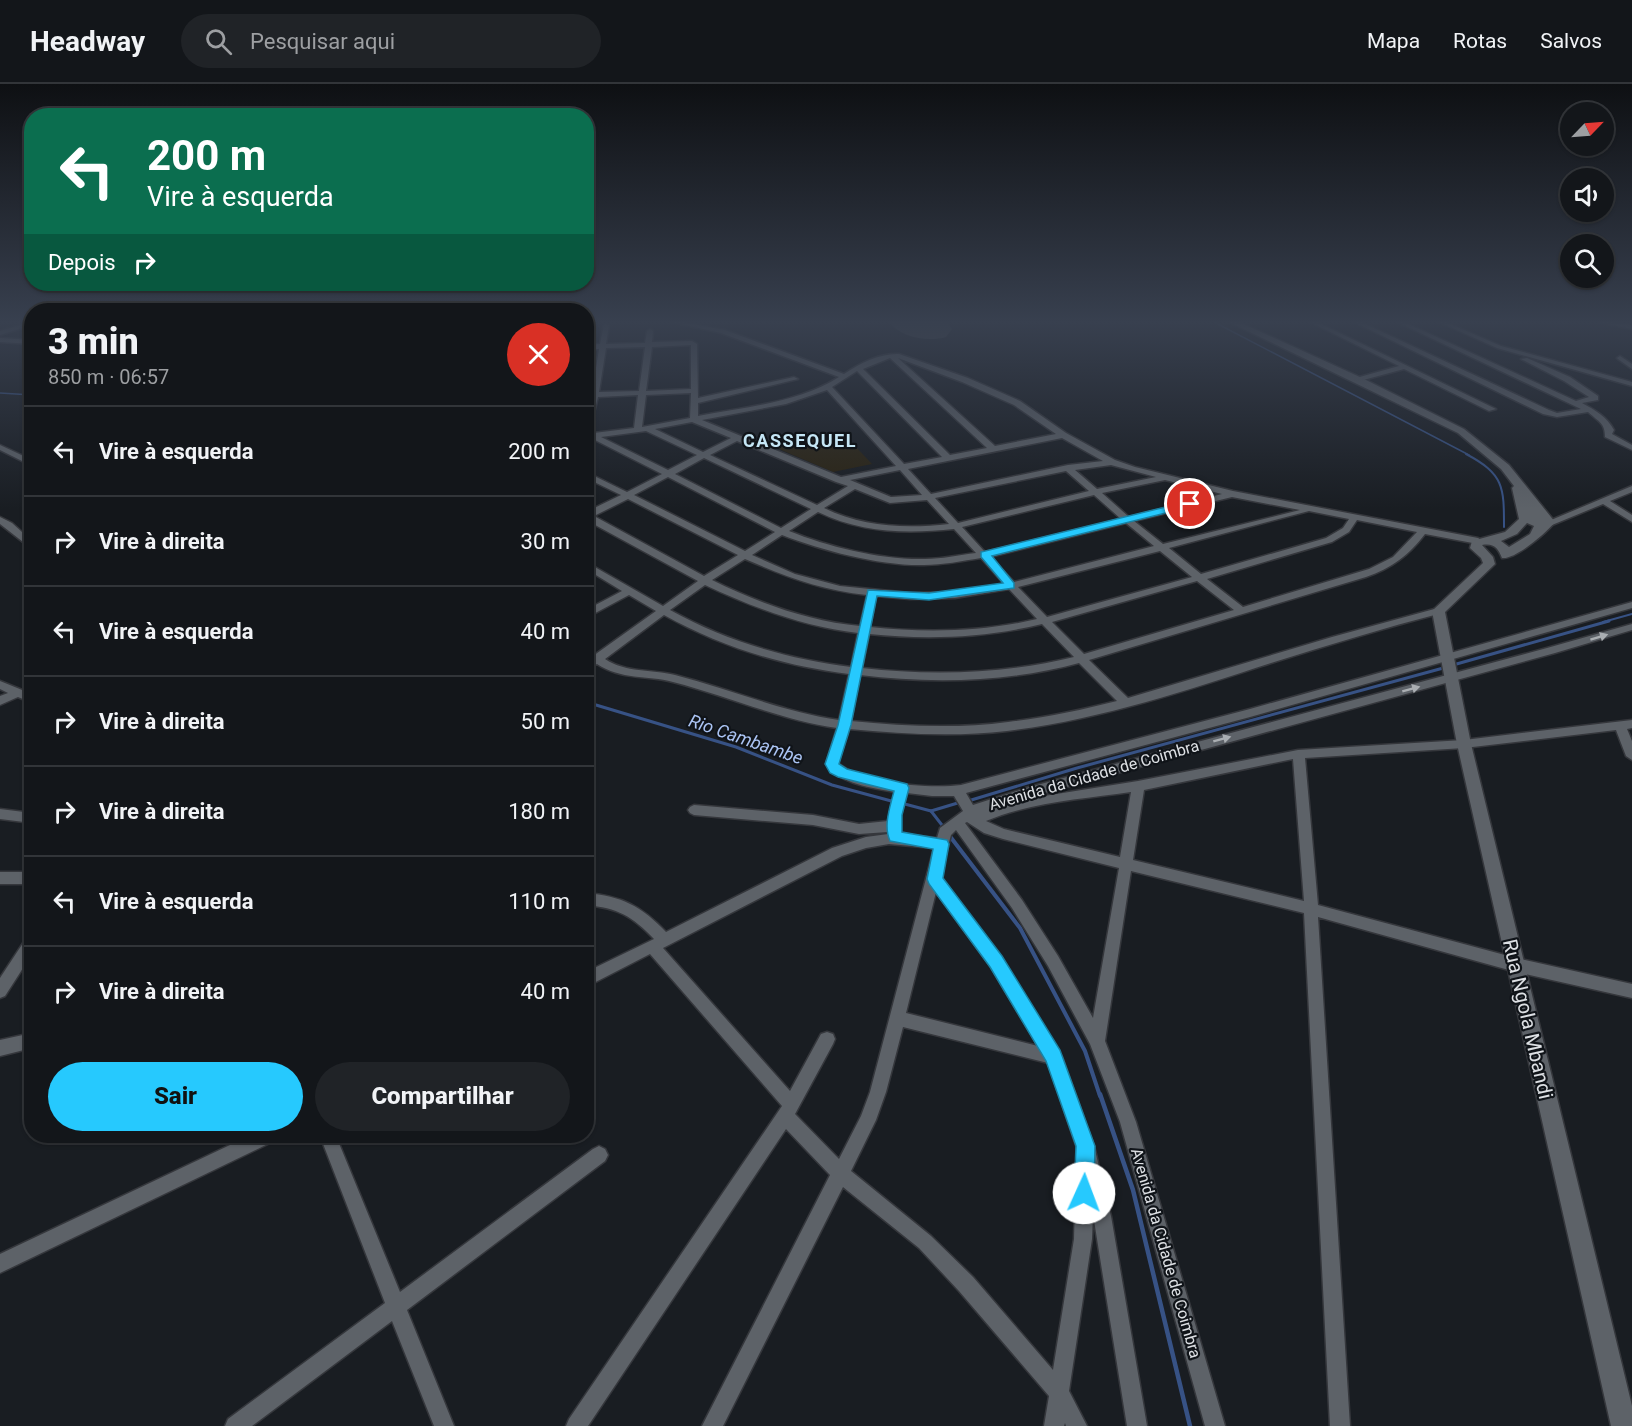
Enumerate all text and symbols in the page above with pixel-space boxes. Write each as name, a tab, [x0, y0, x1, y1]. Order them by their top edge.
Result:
search box	[181, 14, 601, 68]
text: Headway	[30, 25, 145, 58]
icon: search	[202, 25, 235, 58]
text: Pesquisar aqui	[250, 29, 395, 54]
text: Mapa	[1367, 29, 1420, 53]
text: Rotas	[1453, 29, 1507, 53]
text: Salvos	[1540, 29, 1602, 53]
north arrow	[1560, 102, 1614, 156]
map controls	[1560, 102, 1614, 288]
text: 200 m	[147, 131, 266, 180]
icon: left	[48, 132, 126, 210]
button: sound	[1560, 168, 1614, 222]
text: Vire à esquerda	[147, 181, 334, 213]
button: search	[1560, 234, 1614, 288]
icon: right	[128, 246, 161, 279]
text: Depois	[48, 250, 116, 275]
text: 3 min	[48, 321, 139, 363]
button: close	[507, 323, 570, 386]
text: 850 m · 06:57	[48, 365, 169, 389]
district label: CASSEQUEL	[743, 430, 857, 451]
icon: left	[48, 435, 81, 468]
text: Vire à esquerda	[99, 439, 253, 464]
text: 200 m	[508, 439, 570, 464]
pin	[1164, 478, 1215, 529]
icon: arrive	[1173, 487, 1206, 520]
icon: right	[48, 525, 81, 558]
text: Vire à direita	[99, 529, 225, 554]
text: 30 m	[521, 529, 570, 554]
icon: left	[48, 615, 81, 648]
text: Vire à esquerda	[99, 619, 253, 644]
text: 40 m	[521, 619, 570, 644]
one-way arrow	[1590, 632, 1608, 641]
one-way arrow	[1402, 683, 1420, 693]
icon: right	[48, 705, 81, 738]
text: Vire à direita	[99, 709, 225, 734]
text: 50 m	[521, 709, 570, 734]
water label: Rio Cambambe	[686, 710, 806, 768]
one-way arrow	[1213, 734, 1232, 744]
street label: Avenida da Cidade de Coimbra	[987, 736, 1201, 814]
icon: right	[48, 795, 81, 828]
text: Vire à direita	[99, 799, 225, 824]
text: 180 m	[508, 799, 570, 824]
icon: left	[48, 885, 81, 918]
text: Vire à esquerda	[99, 889, 253, 914]
text: 110 m	[508, 889, 570, 914]
street label: Rua Ngola Mbandi	[1498, 937, 1558, 1101]
icon: right	[48, 975, 81, 1008]
text: Vire à direita	[99, 979, 225, 1004]
text: 40 m	[521, 979, 570, 1004]
button: Sair	[48, 1062, 303, 1131]
button: Compartilhar	[315, 1062, 570, 1131]
street label: Avenida da Cidade de Coimbra	[1127, 1146, 1205, 1360]
position arrow	[1052, 1161, 1116, 1225]

